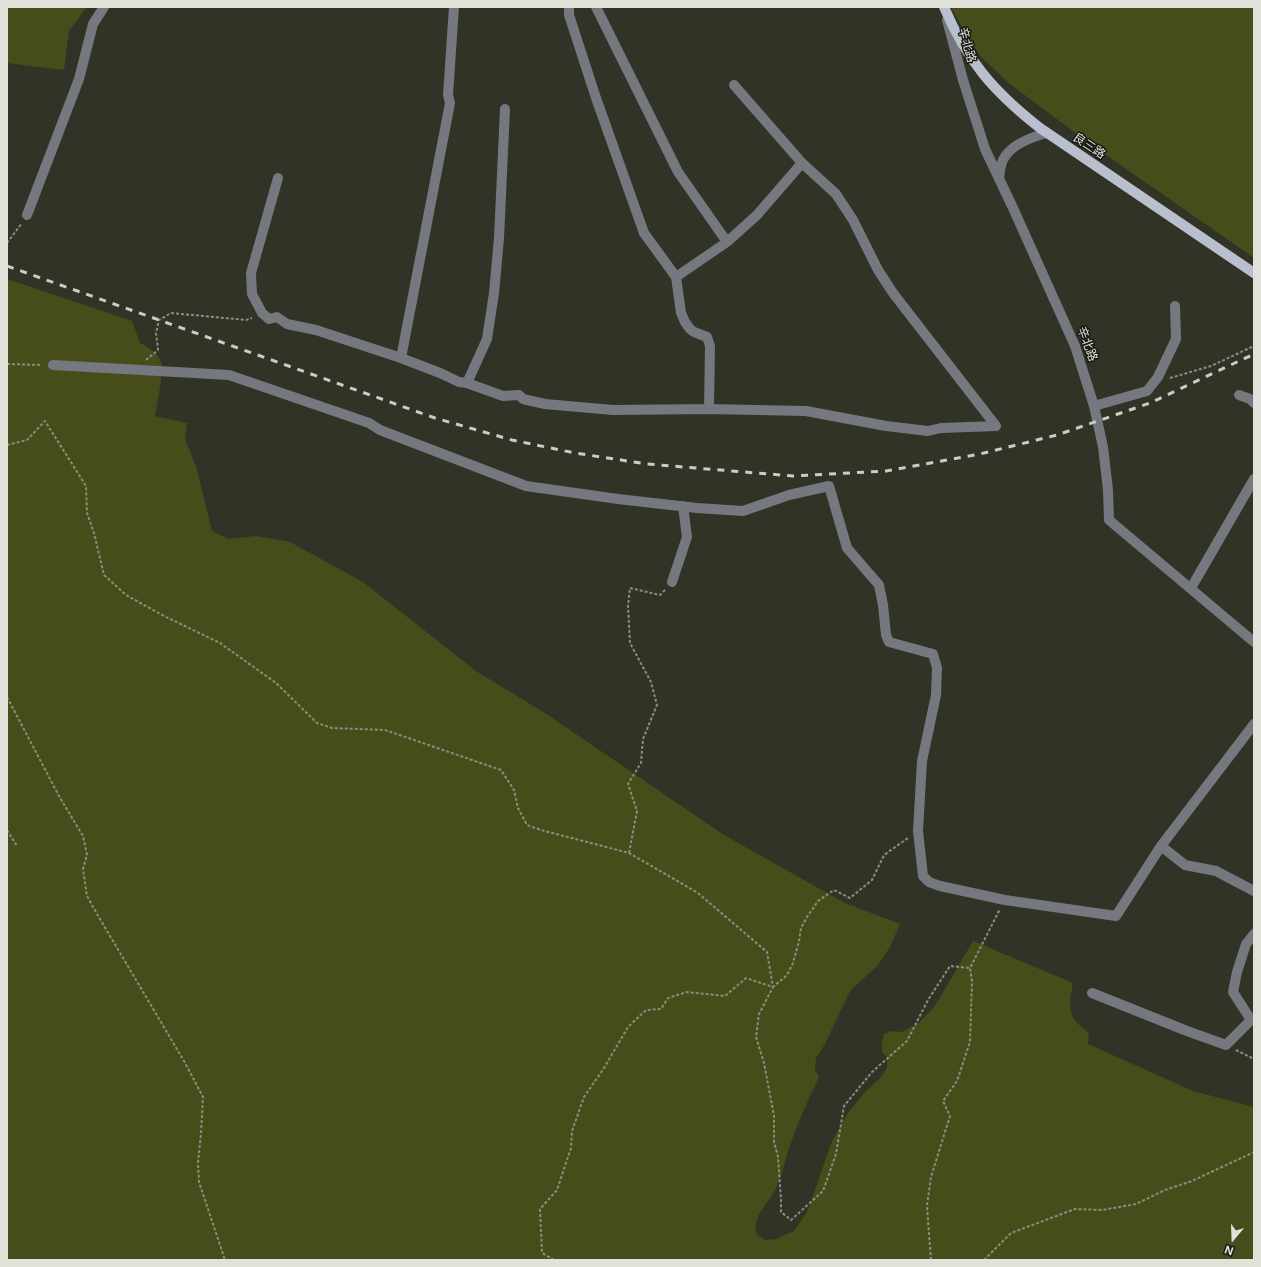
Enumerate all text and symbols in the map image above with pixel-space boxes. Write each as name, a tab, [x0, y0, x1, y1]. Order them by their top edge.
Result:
street label: 辛北路	[955, 26, 979, 64]
street label: 良三路	[1070, 130, 1108, 162]
street label: 辛北路	[1074, 325, 1100, 363]
north arrow	[1213, 1219, 1253, 1259]
text: N	[1223, 1242, 1235, 1258]

